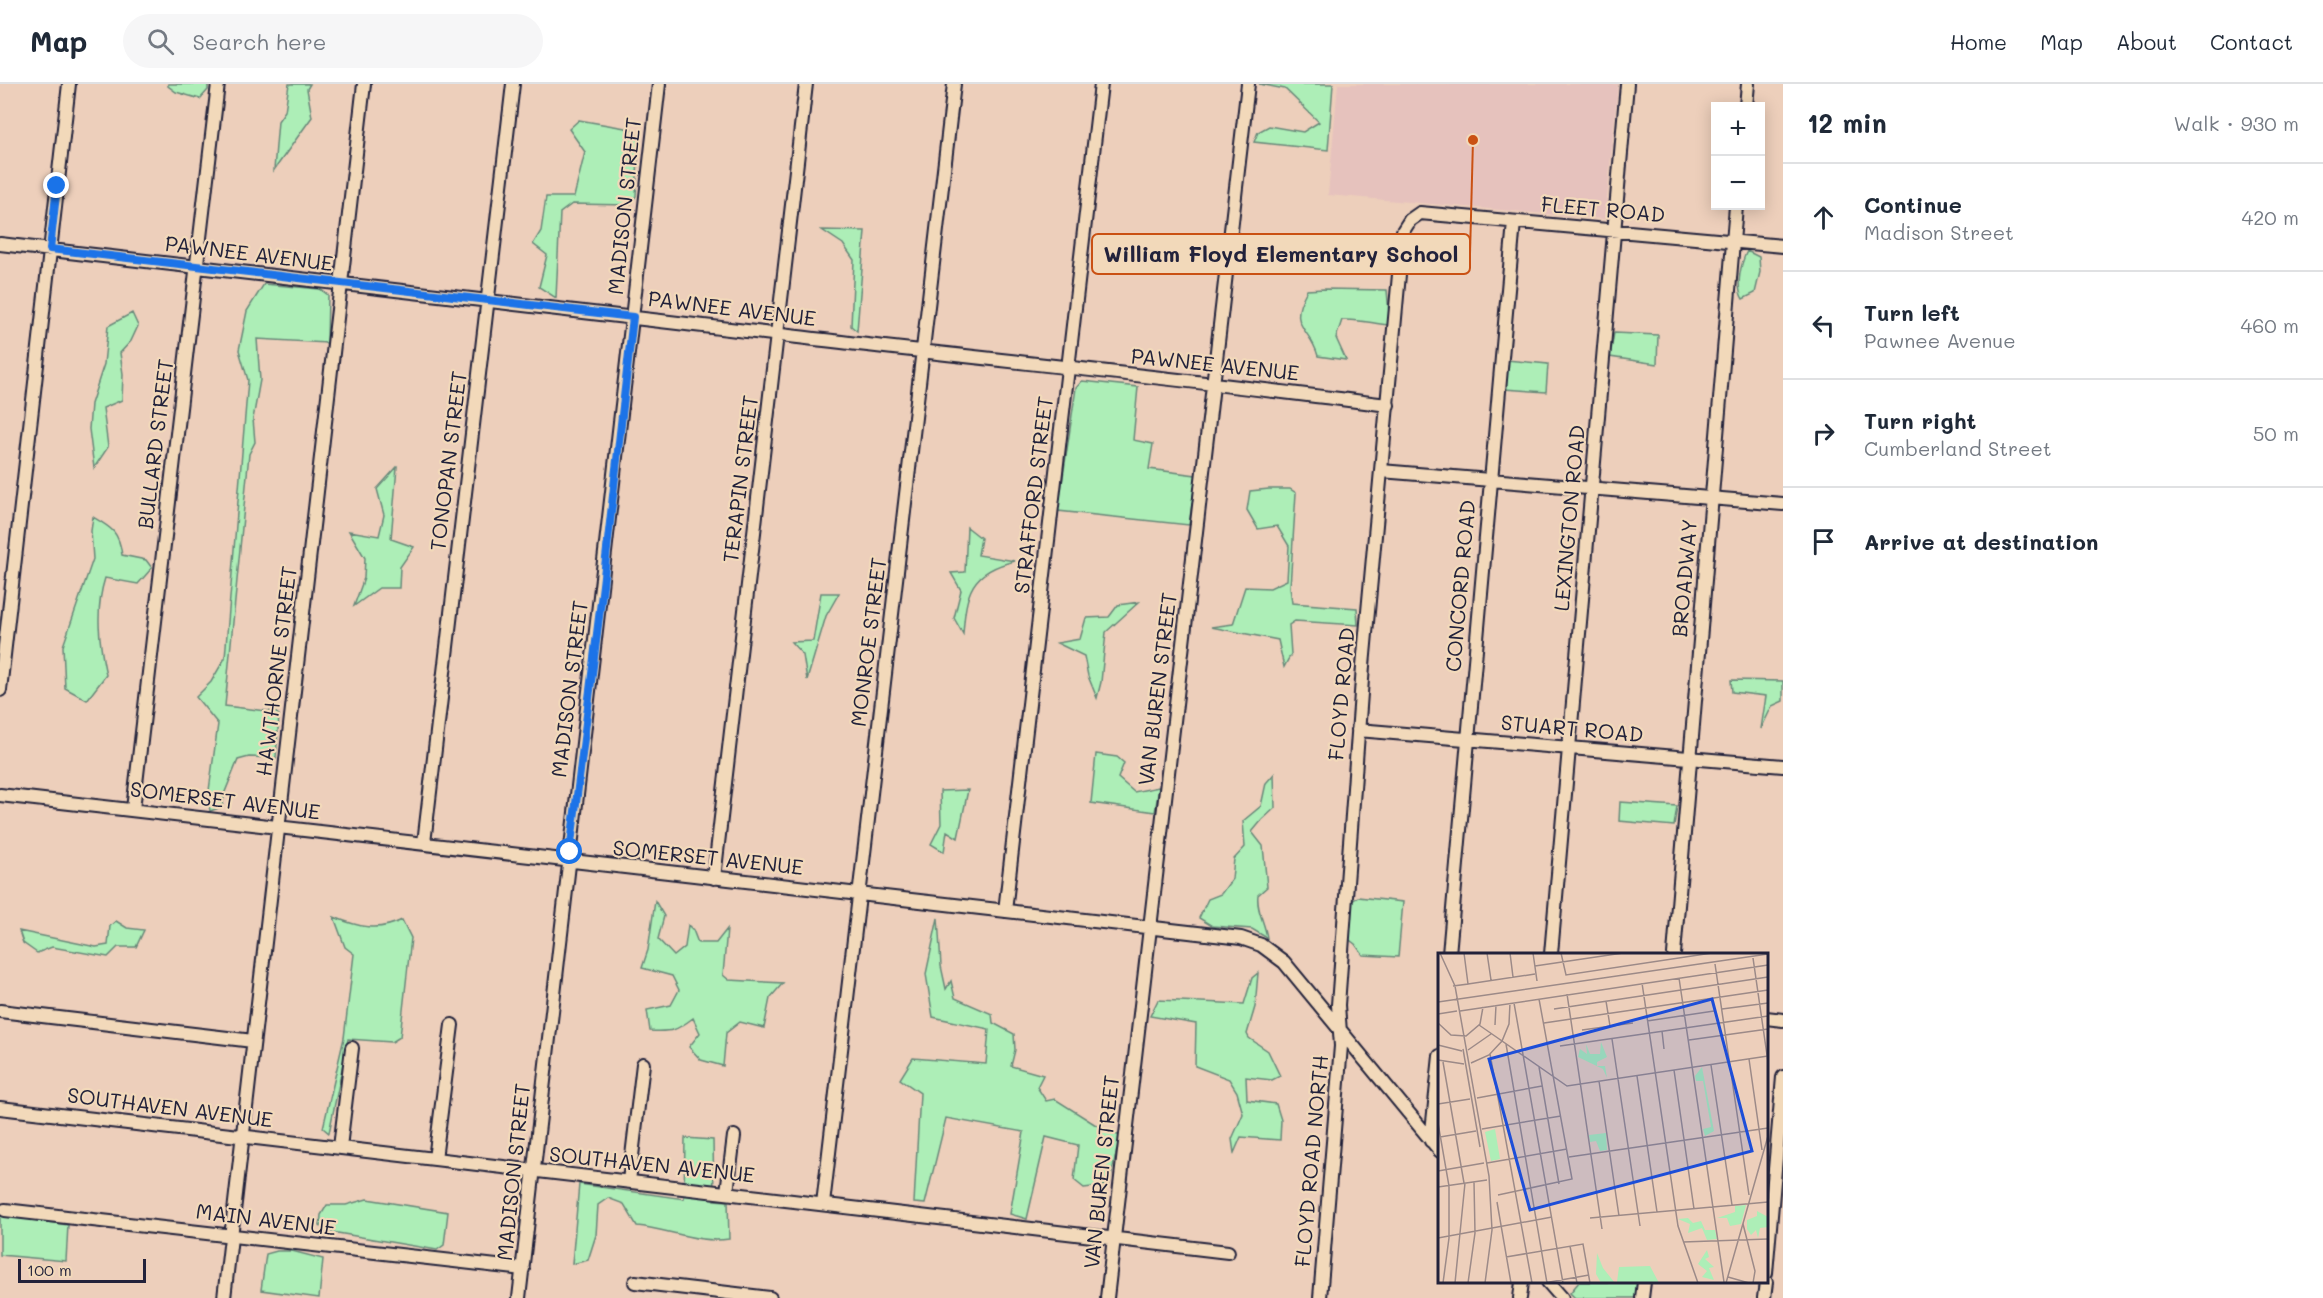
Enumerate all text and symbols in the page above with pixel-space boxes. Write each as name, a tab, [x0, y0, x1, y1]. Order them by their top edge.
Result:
search box	[123, 14, 543, 68]
text: Map	[30, 23, 87, 59]
icon: search	[144, 25, 177, 58]
text: Search here	[192, 27, 326, 56]
text: Home	[1950, 28, 2007, 55]
text: Map	[2040, 28, 2083, 55]
text: About	[2116, 28, 2177, 55]
text: Contact	[2210, 28, 2293, 55]
map controls	[1711, 102, 1765, 210]
button: +	[1711, 102, 1765, 156]
text: 12 min	[1807, 106, 1887, 140]
text: Walk · 930 m	[2174, 110, 2299, 136]
street label: MADISON STREET	[601, 116, 646, 296]
button: −	[1711, 156, 1765, 210]
route end	[43, 172, 69, 198]
street label: FLEET ROAD	[1540, 190, 1666, 227]
text: Continue	[1864, 190, 1962, 219]
icon: ahead	[1807, 201, 1840, 234]
text: 420 m	[2241, 204, 2299, 230]
text: Madison Street	[1864, 219, 2014, 245]
street label: PAWNEE AVENUE	[164, 229, 335, 276]
callout: William Floyd Elementary School	[1092, 234, 1470, 274]
text: William Floyd Elementary School	[1104, 239, 1458, 268]
street label: PAWNEE AVENUE	[647, 284, 818, 331]
text: Turn left	[1864, 298, 1960, 327]
icon: left	[1807, 309, 1840, 342]
text: 460 m	[2241, 312, 2299, 338]
text: Pawnee Avenue	[1864, 327, 2016, 353]
street label: PAWNEE AVENUE	[1130, 341, 1301, 386]
street label: BULLARD STREET	[131, 357, 178, 530]
street label: TONOPAN STREET	[423, 369, 472, 552]
street label: TERAPIN STREET	[716, 393, 763, 564]
street label: STRAFFORD STREET	[1007, 394, 1058, 595]
text: Turn right	[1864, 406, 1976, 435]
icon: right	[1807, 417, 1840, 450]
text: 50 m	[2253, 420, 2299, 446]
street label: LEXINGTON ROAD	[1547, 424, 1590, 612]
text: Cumberland Street	[1864, 435, 2052, 461]
street label: CONCORD ROAD	[1439, 499, 1480, 673]
street label: BROADWAY	[1665, 518, 1702, 638]
icon: arrive	[1807, 525, 1840, 558]
text: Arrive at destination	[1864, 527, 2099, 556]
street label: MONROE STREET	[844, 556, 891, 728]
street label: HAWTHORNE STREET	[249, 564, 302, 778]
street label: VAN BUREN STREET	[1131, 591, 1182, 787]
street label: MADISON STREET	[544, 599, 593, 779]
street label: FLOYD ROAD	[1321, 626, 1360, 761]
street label: STUART ROAD	[1500, 708, 1645, 747]
street label: SOMERSET AVENUE	[129, 774, 322, 825]
street label: SOMERSET AVENUE	[612, 833, 805, 880]
route start	[556, 838, 582, 864]
inset map	[1438, 953, 1768, 1283]
street label: FLOYD ROAD NORTH	[1288, 1054, 1333, 1268]
street label: VAN BUREN STREET	[1077, 1074, 1124, 1270]
street label: SOUTHAVEN AVENUE	[66, 1081, 274, 1133]
street label: MADISON STREET	[490, 1082, 535, 1262]
street label: SOUTHAVEN AVENUE	[548, 1139, 756, 1188]
street label: MAIN AVENUE	[194, 1197, 338, 1241]
scale bar	[18, 1256, 146, 1284]
text: 100 m	[27, 1259, 72, 1280]

